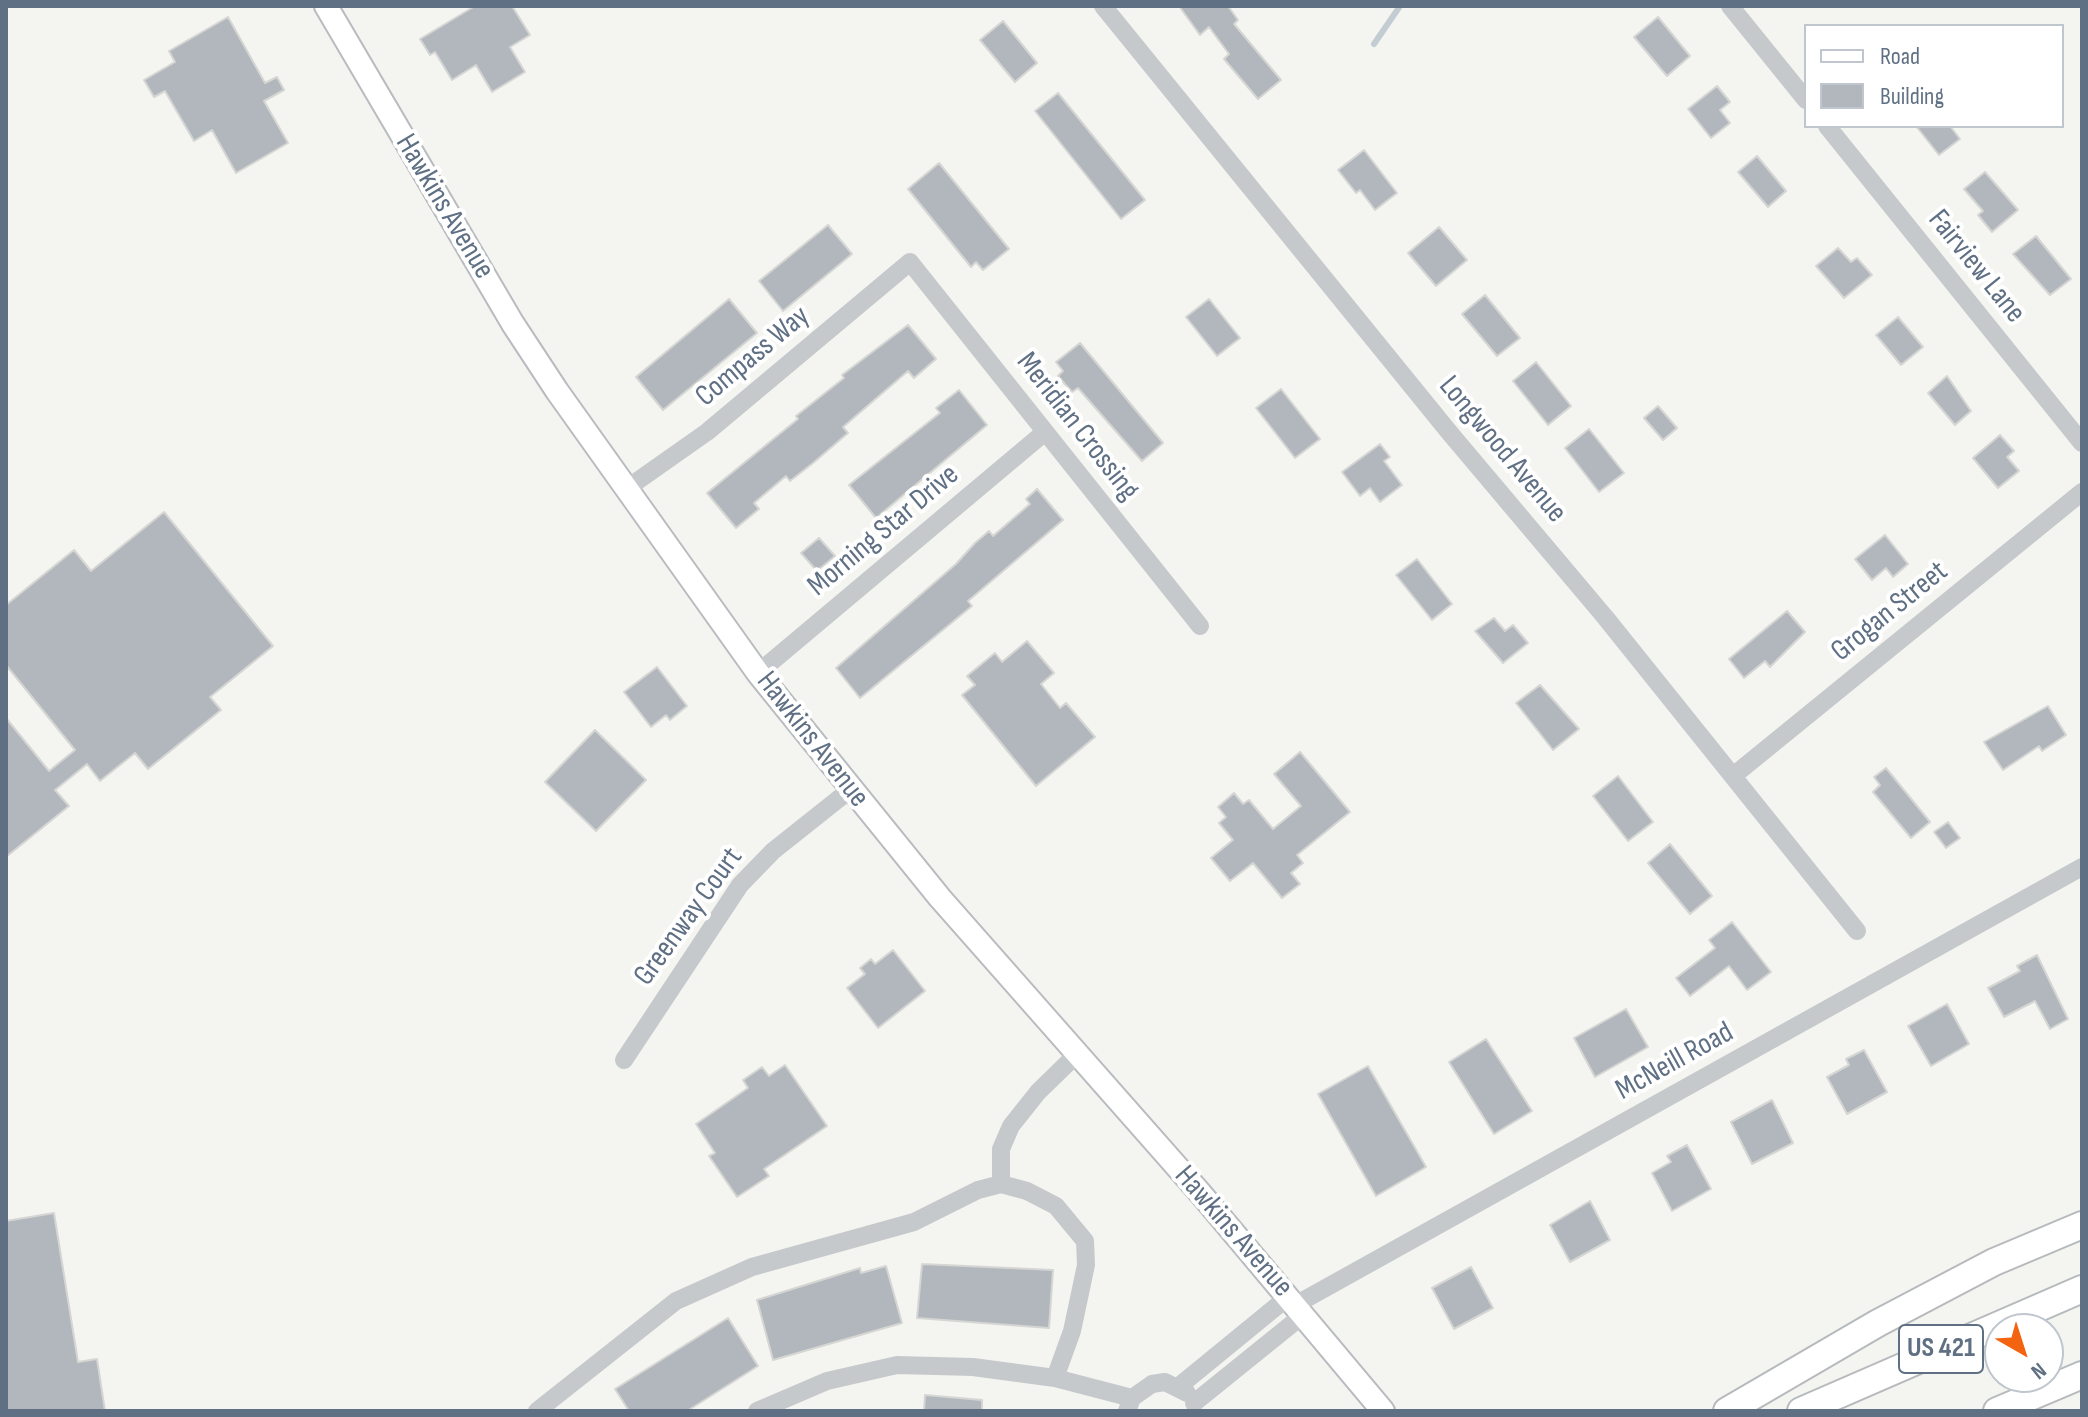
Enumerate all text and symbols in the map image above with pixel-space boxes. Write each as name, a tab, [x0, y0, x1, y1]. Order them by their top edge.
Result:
legend	[1804, 24, 2064, 128]
text: Road	[1880, 42, 1920, 71]
text: Building	[1880, 82, 1944, 111]
street label: Hawkins Avenue	[387, 128, 501, 286]
street label: Fairview Lane	[1919, 203, 2033, 331]
street label: Compass Way	[689, 299, 817, 415]
street label: Meridian Crossing	[1008, 346, 1146, 508]
street label: Longwood Avenue	[1430, 369, 1574, 531]
street label: Morning Star Drive	[801, 457, 967, 605]
street label: Grogan Street	[1824, 554, 1956, 670]
street label: Hawkins Avenue	[748, 665, 876, 815]
street label: Greenway Court	[627, 841, 751, 993]
street label: McNeill Road	[1610, 1015, 1740, 1109]
street label: Hawkins Avenue	[1166, 1159, 1300, 1305]
north arrow	[1984, 1313, 2064, 1393]
road number: US 421	[1899, 1325, 1983, 1373]
text: N	[2025, 1356, 2051, 1385]

